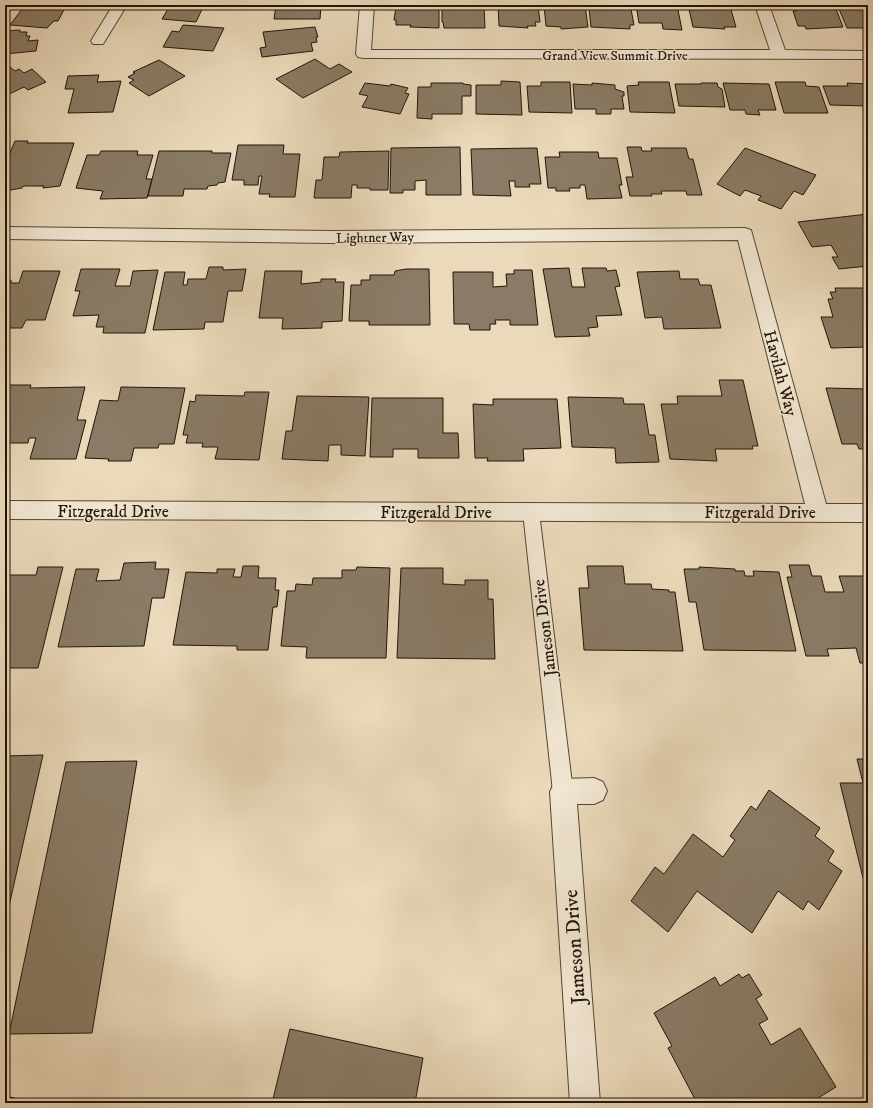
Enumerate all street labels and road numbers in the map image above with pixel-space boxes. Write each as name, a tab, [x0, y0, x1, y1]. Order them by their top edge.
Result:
street label: Grand View Summit Drive	[542, 47, 688, 65]
street label: Lightner Way	[336, 228, 415, 248]
street label: Havilah Way	[758, 328, 802, 419]
street label: Fitzgerald Drive	[57, 501, 169, 523]
street label: Fitzgerald Drive	[380, 502, 492, 524]
street label: Fitzgerald Drive	[704, 502, 816, 524]
street label: Jameson Drive	[528, 578, 562, 680]
street label: Jameson Drive	[559, 889, 592, 1007]

